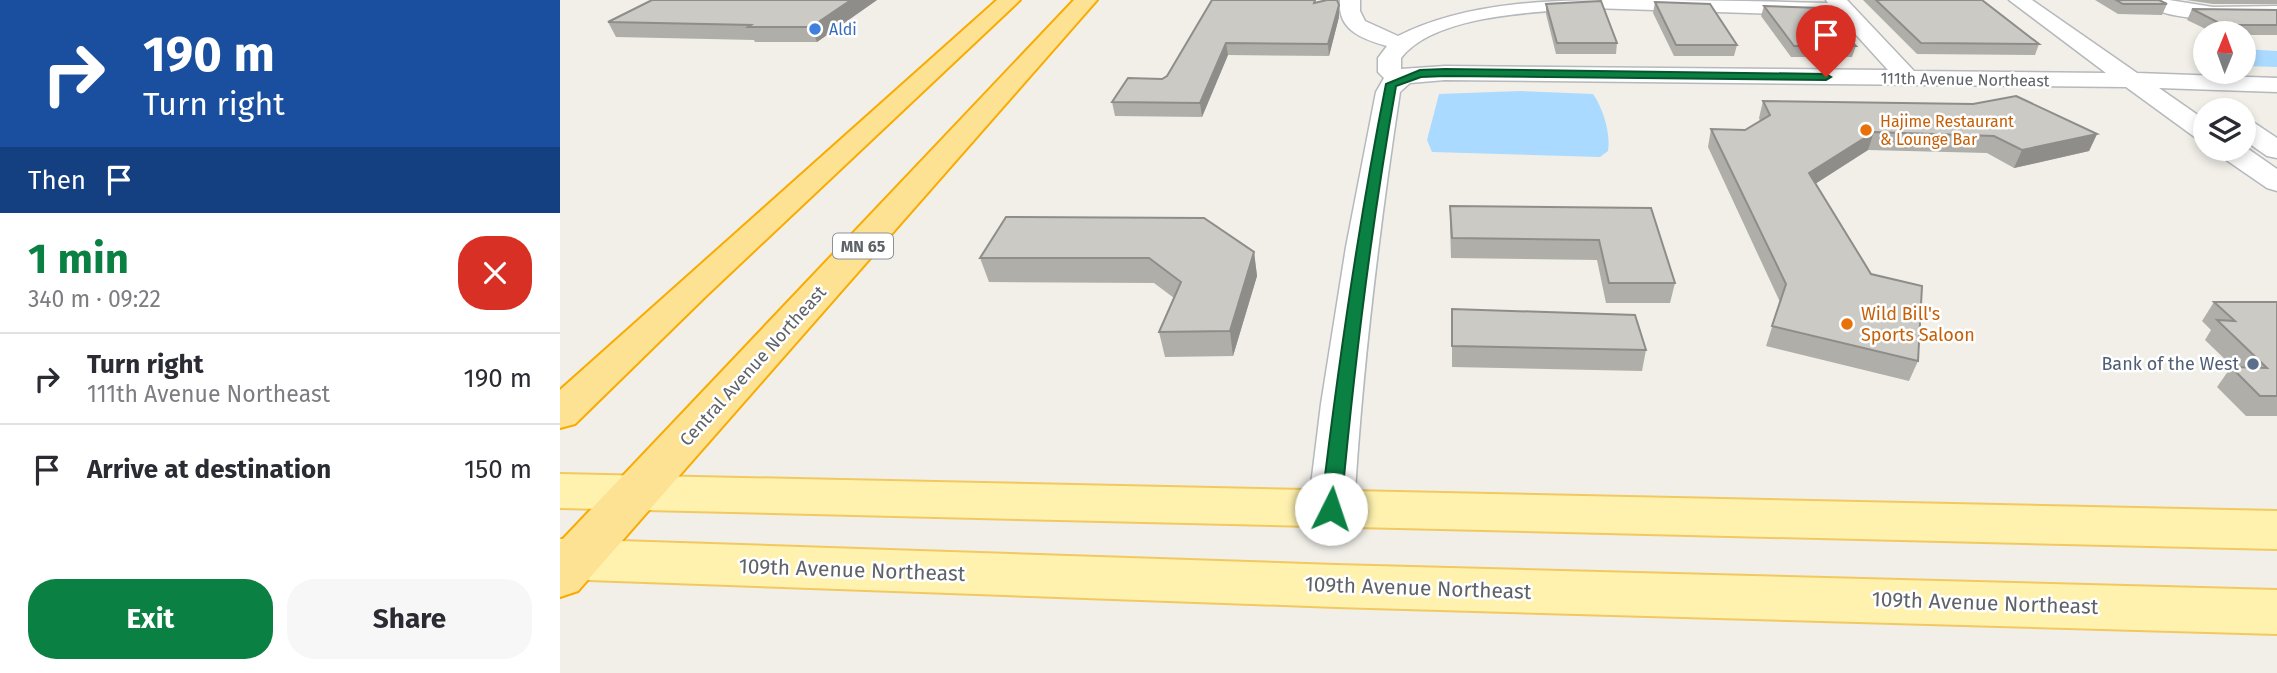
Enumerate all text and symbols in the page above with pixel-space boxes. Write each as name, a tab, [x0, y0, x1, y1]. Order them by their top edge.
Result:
pin	[1796, 5, 1856, 77]
icon: arrive	[1807, 16, 1845, 54]
place label: Aldi	[829, 20, 857, 39]
marker: Aldi	[807, 21, 823, 37]
north arrow	[2193, 21, 2256, 84]
map controls	[2193, 21, 2256, 161]
text: 190 m	[143, 25, 275, 84]
icon: right	[28, 28, 119, 119]
street label: 111th Avenue Northeast	[1880, 69, 2050, 90]
text: Turn right	[143, 85, 285, 123]
button: layers	[2193, 98, 2256, 161]
place label: Hajime Restaurant & Lounge Bar	[1880, 112, 2014, 149]
marker: Hajime Restaurant & Lounge Bar	[1858, 122, 1874, 138]
icon: arrive	[100, 161, 138, 199]
text: Then	[28, 165, 86, 196]
text: 1 min	[28, 234, 129, 284]
road number: MN 65	[833, 234, 893, 258]
button: close	[458, 236, 532, 310]
street label: Central Avenue Northeast	[675, 281, 831, 451]
text: 340 m · 09:22	[28, 285, 161, 313]
place label: Wild Bill's Sports Saloon	[1861, 303, 1975, 346]
marker: Wild Bill's Sports Saloon	[1839, 316, 1855, 332]
text: Turn right	[87, 349, 204, 380]
place label: Bank of the West	[2101, 353, 2240, 375]
marker: Bank of the West	[2245, 356, 2261, 372]
icon: right	[28, 360, 66, 398]
text: 190 m	[463, 363, 532, 394]
text: 111th Avenue Northeast	[87, 380, 330, 408]
icon: arrive	[28, 451, 66, 489]
text: Arrive at destination	[87, 454, 331, 485]
text: 150 m	[464, 454, 532, 485]
position arrow	[1294, 472, 1368, 546]
street label: 109th Avenue Northeast	[738, 553, 966, 587]
street label: 109th Avenue Northeast	[1304, 571, 1532, 605]
button: Exit	[28, 579, 273, 659]
button: Share	[287, 579, 532, 659]
street label: 109th Avenue Northeast	[1871, 586, 2099, 620]

